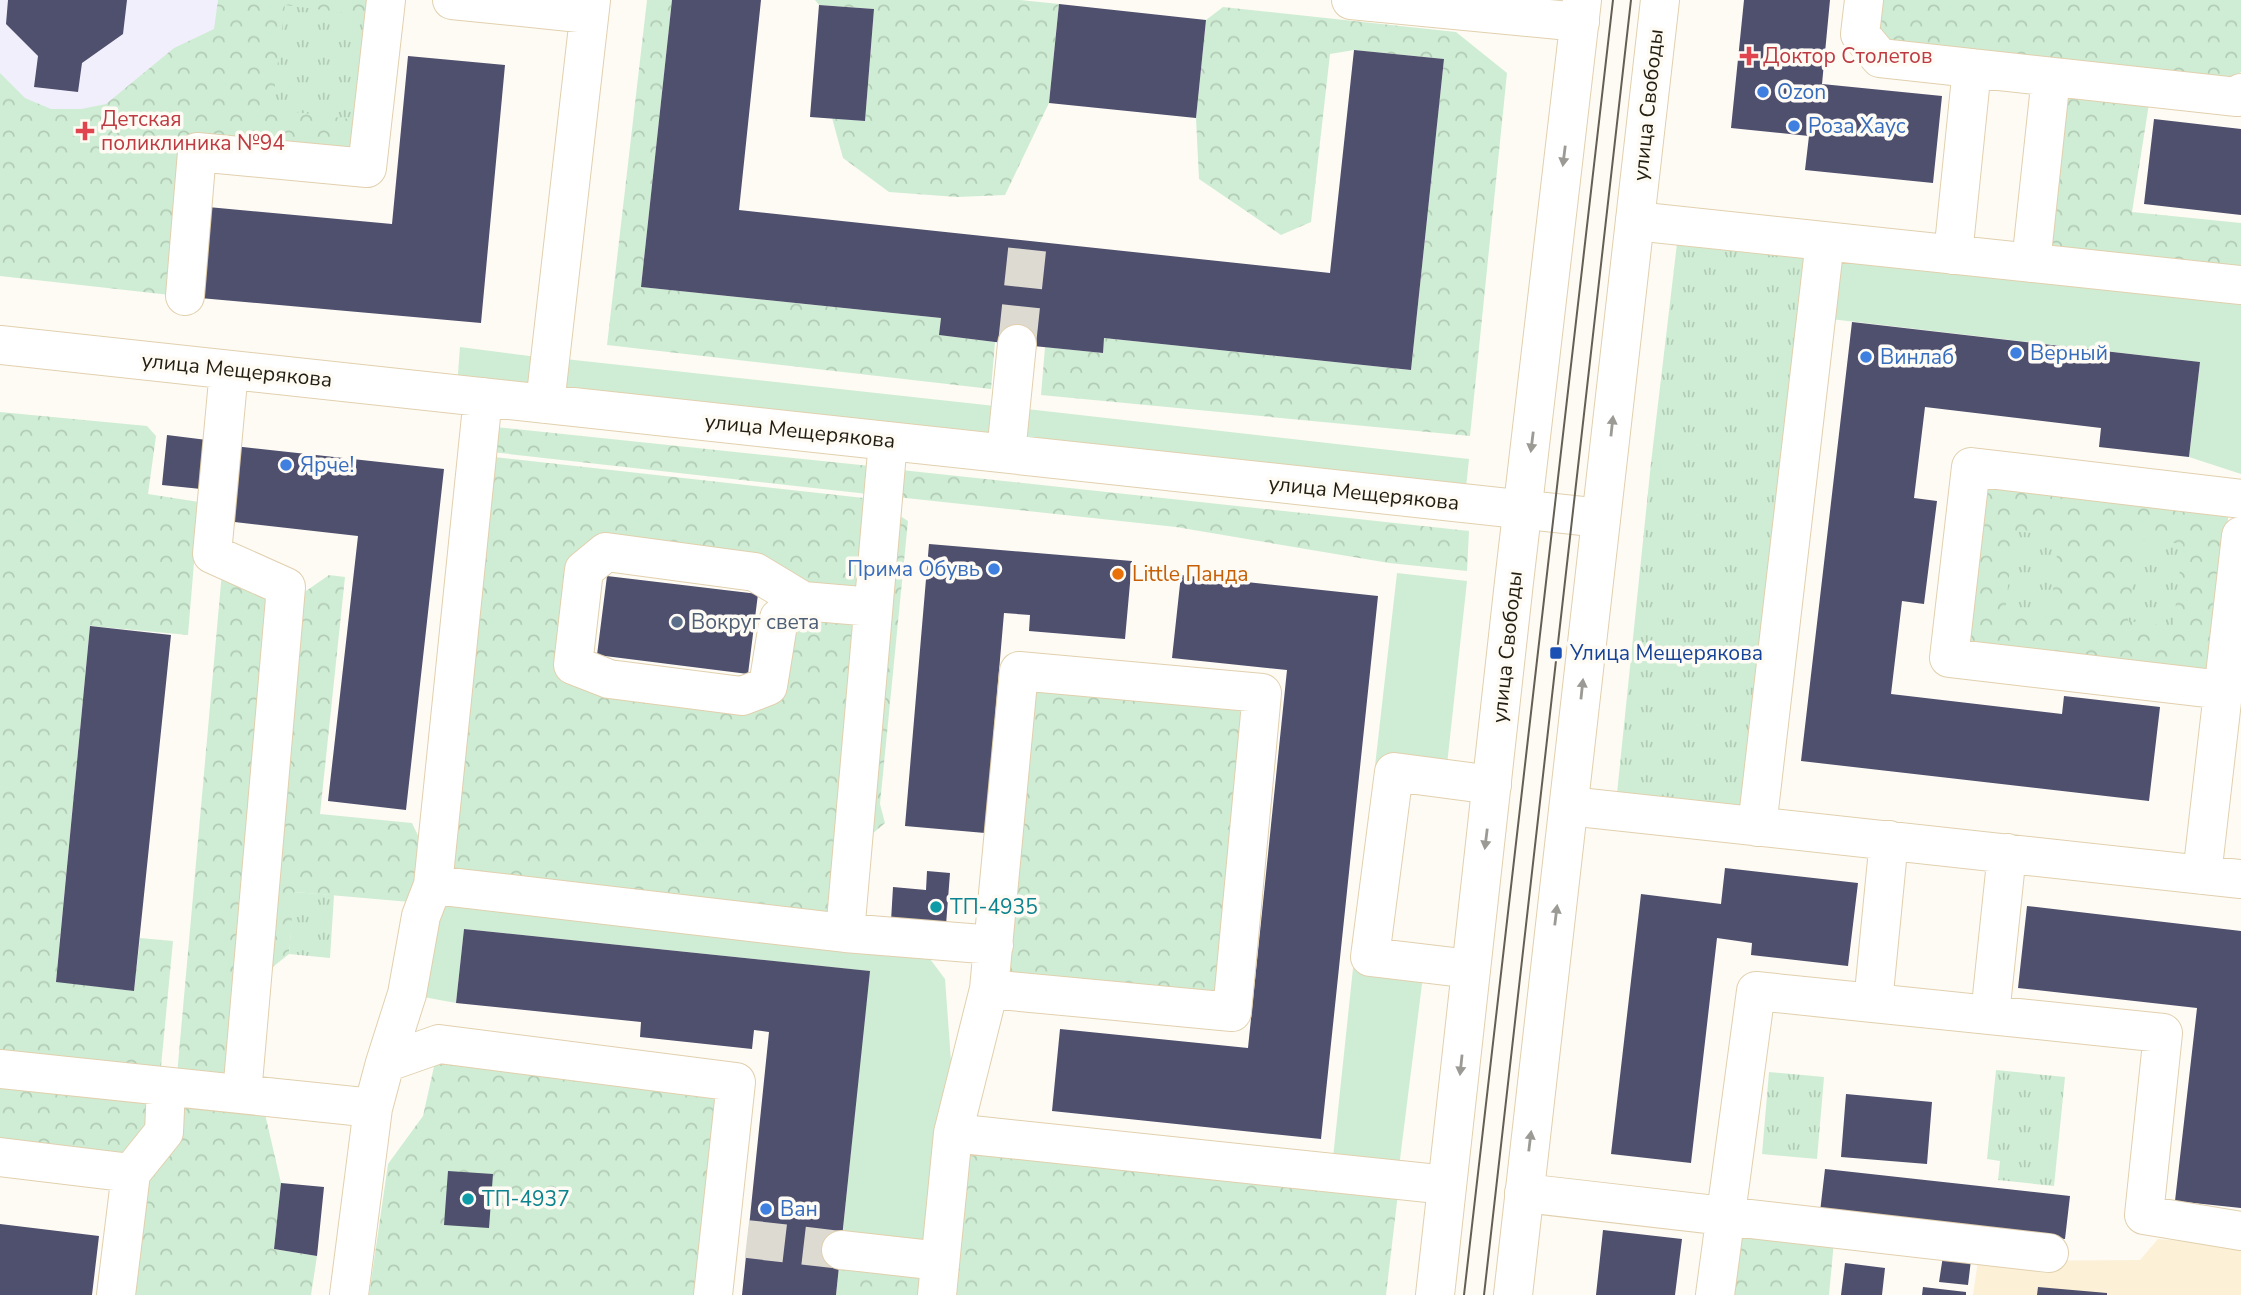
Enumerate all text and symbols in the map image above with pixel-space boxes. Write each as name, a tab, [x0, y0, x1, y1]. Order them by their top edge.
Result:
street label: улица Свободы	[1626, 27, 1670, 183]
place label: Доктор Столетов	[1763, 42, 1932, 70]
marker: Доктор Столетов	[1741, 48, 1757, 64]
place label: Ozon	[1777, 78, 1826, 106]
marker: Ozon	[1755, 84, 1771, 100]
place label: Детская поликлиника №94	[101, 105, 285, 157]
place label: Роза Хаус	[1808, 112, 1906, 140]
marker: Роза Хаус	[1786, 118, 1802, 134]
marker: Детская поликлиника №94	[75, 121, 95, 141]
one-way arrow	[1559, 145, 1570, 167]
place label: Верный	[2030, 339, 2108, 367]
place label: Винлаб	[1880, 343, 1954, 371]
marker: Верный	[2008, 345, 2024, 361]
street label: улица Мещерякова	[140, 346, 334, 394]
marker: Винлаб	[1858, 349, 1874, 365]
street label: улица Мещерякова	[703, 407, 897, 455]
one-way arrow	[1607, 415, 1618, 437]
one-way arrow	[1526, 432, 1537, 454]
place label: Ярче!	[300, 451, 354, 479]
marker: Ярче!	[278, 457, 294, 473]
street label: улица Мещерякова	[1267, 469, 1461, 517]
place label: Прима Обувь	[847, 555, 980, 583]
place label: Little Панда	[1132, 560, 1249, 588]
marker: Прима Обувь	[986, 561, 1002, 577]
marker: Little Панда	[1110, 566, 1126, 582]
street label: улица Свободы	[1485, 569, 1529, 725]
place label: Вокруг света	[691, 608, 819, 636]
marker: Вокруг света	[669, 614, 685, 630]
place label: Улица Мещерякова	[1569, 639, 1763, 667]
marker: Улица Мещерякова	[1548, 645, 1564, 661]
one-way arrow	[1577, 678, 1588, 700]
one-way arrow	[1481, 828, 1492, 850]
place label: ТП-4935	[950, 893, 1038, 921]
marker: ТП-4935	[928, 899, 944, 915]
one-way arrow	[1551, 904, 1562, 926]
one-way arrow	[1455, 1054, 1466, 1076]
one-way arrow	[1525, 1130, 1536, 1152]
place label: ТП-4937	[482, 1185, 570, 1213]
marker: ТП-4937	[460, 1191, 476, 1207]
place label: Ван	[780, 1195, 818, 1223]
marker: Ван	[758, 1201, 774, 1217]

